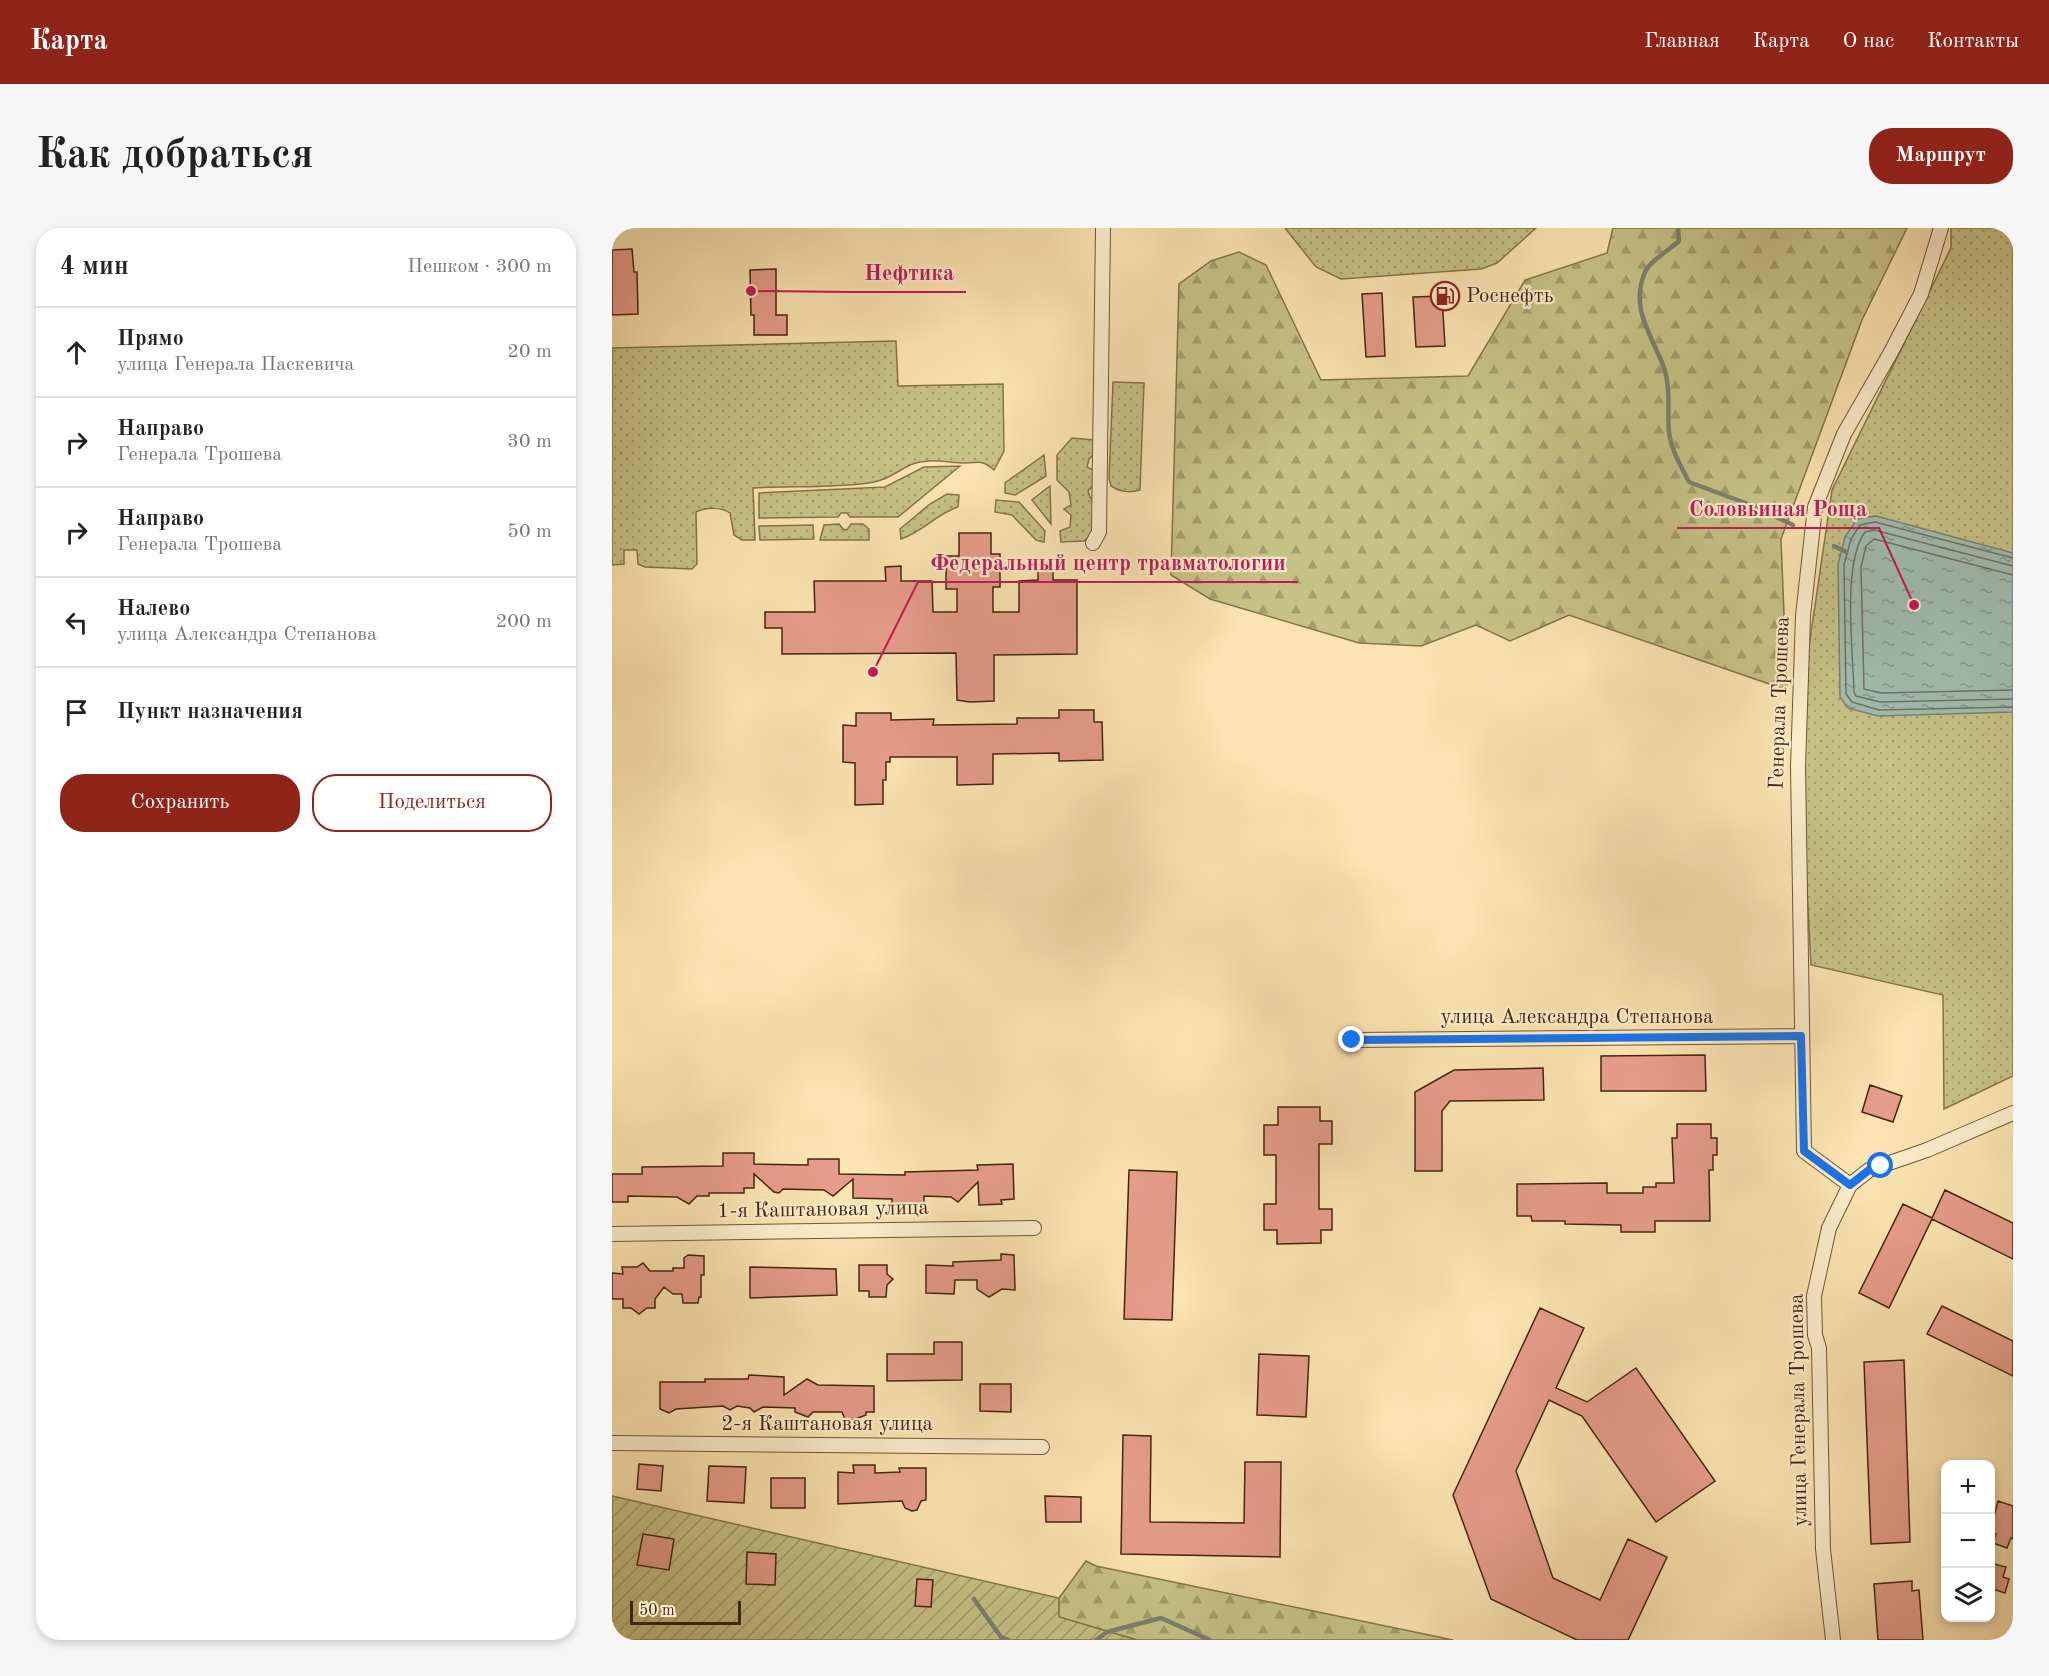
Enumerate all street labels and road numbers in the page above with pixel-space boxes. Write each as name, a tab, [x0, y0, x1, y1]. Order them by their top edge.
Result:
street label: Генерала Трошева	[1766, 616, 1794, 790]
street label: улица Александра Степанова	[1441, 1007, 1713, 1028]
street label: 1-я Каштановая улица	[717, 1198, 929, 1222]
street label: улица Генерала Трошева	[1786, 1293, 1812, 1527]
street label: 2-я Каштановая улица	[721, 1414, 933, 1435]

